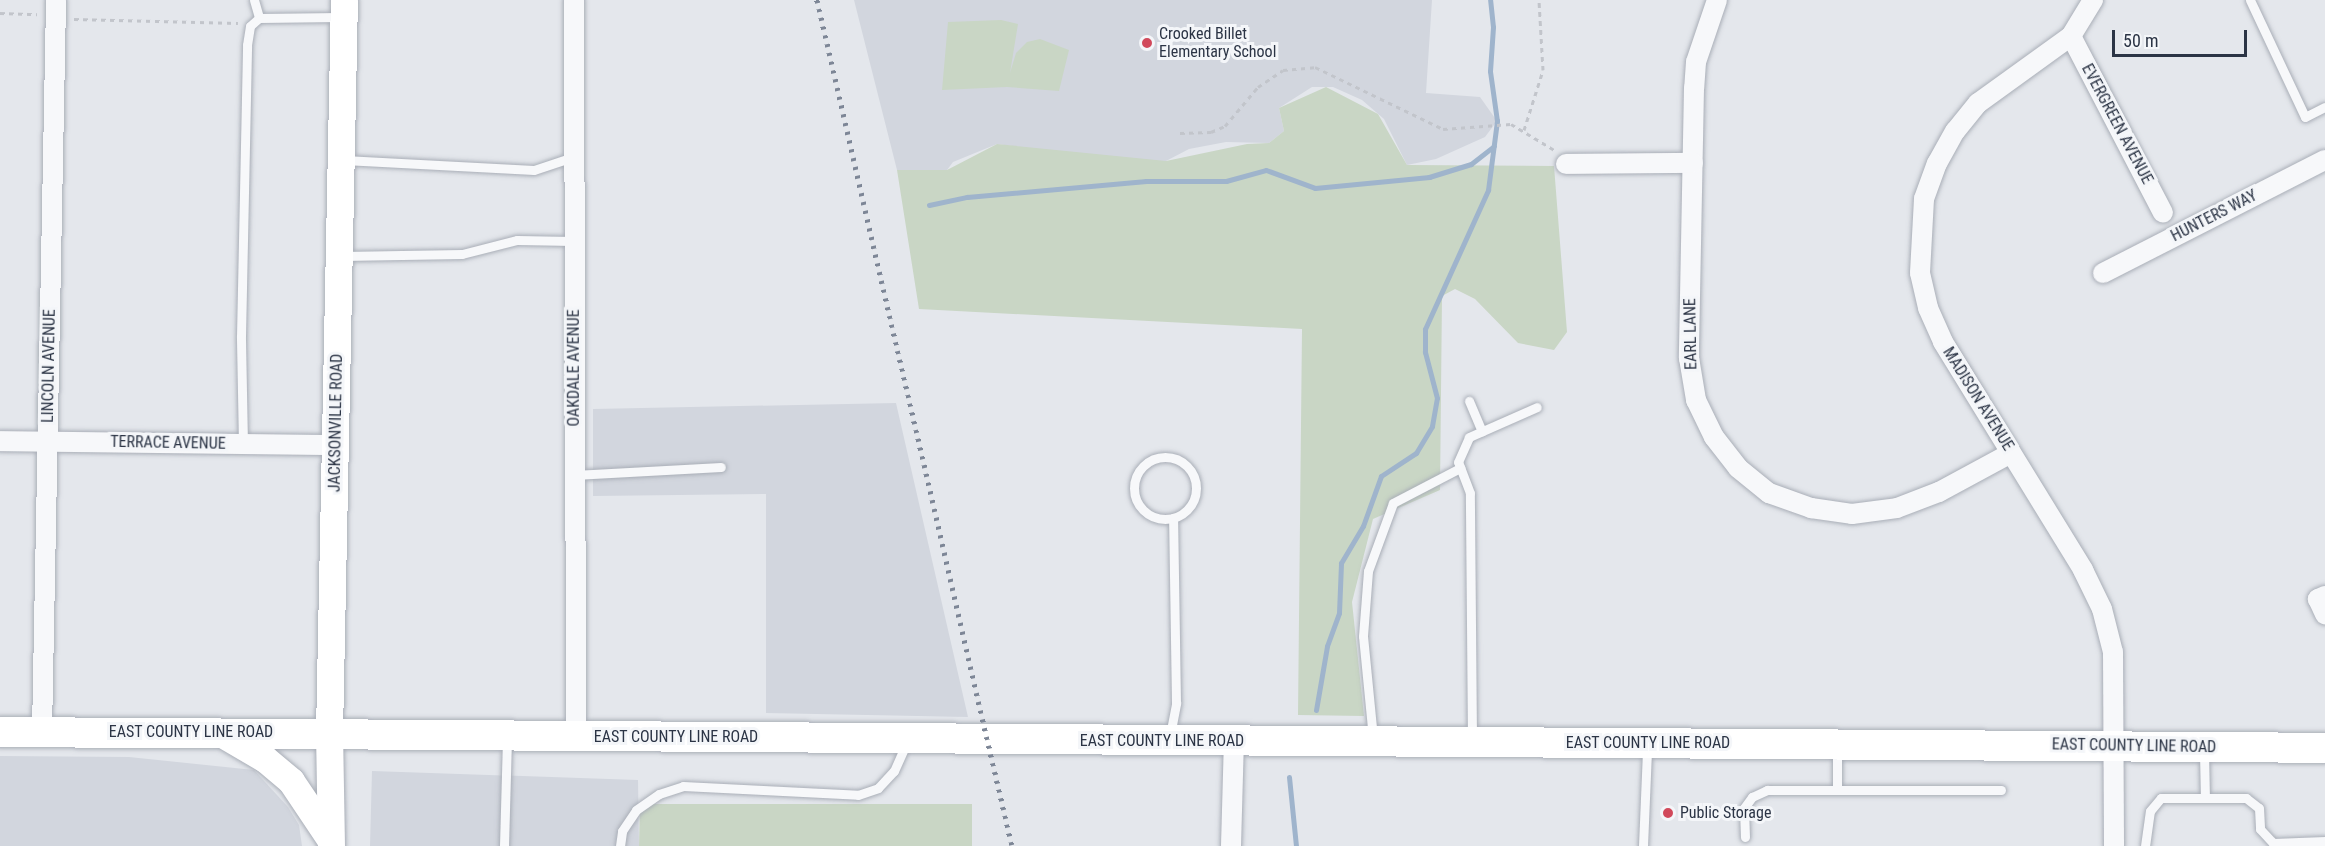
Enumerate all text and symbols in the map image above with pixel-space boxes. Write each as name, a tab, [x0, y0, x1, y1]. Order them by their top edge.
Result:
scale bar	[2115, 18, 2250, 56]
place label: Crooked Billet Elementary School	[1159, 24, 1276, 62]
text: 50 m	[2123, 30, 2158, 51]
marker: Crooked Billet Elementary School	[1140, 36, 1154, 50]
street label: EVERGREEN AVENUE	[2077, 61, 2157, 187]
street label: HUNTERS WAY	[2168, 186, 2260, 246]
street label: EARL LANE	[1681, 298, 1701, 370]
street label: LINCOLN AVENUE	[38, 309, 60, 423]
street label: OAKDALE AVENUE	[564, 309, 584, 427]
street label: MADISON AVENUE	[1938, 344, 2018, 454]
street label: JACKSONVILLE ROAD	[325, 354, 347, 492]
street label: TERRACE AVENUE	[110, 432, 226, 454]
street label: EAST COUNTY LINE ROAD	[109, 722, 273, 742]
street label: EAST COUNTY LINE ROAD	[594, 727, 758, 747]
street label: EAST COUNTY LINE ROAD	[1080, 731, 1244, 751]
street label: EAST COUNTY LINE ROAD	[1566, 733, 1730, 753]
street label: EAST COUNTY LINE ROAD	[2051, 735, 2217, 757]
place label: Public Storage	[1680, 803, 1771, 823]
marker: Public Storage	[1661, 806, 1675, 820]

